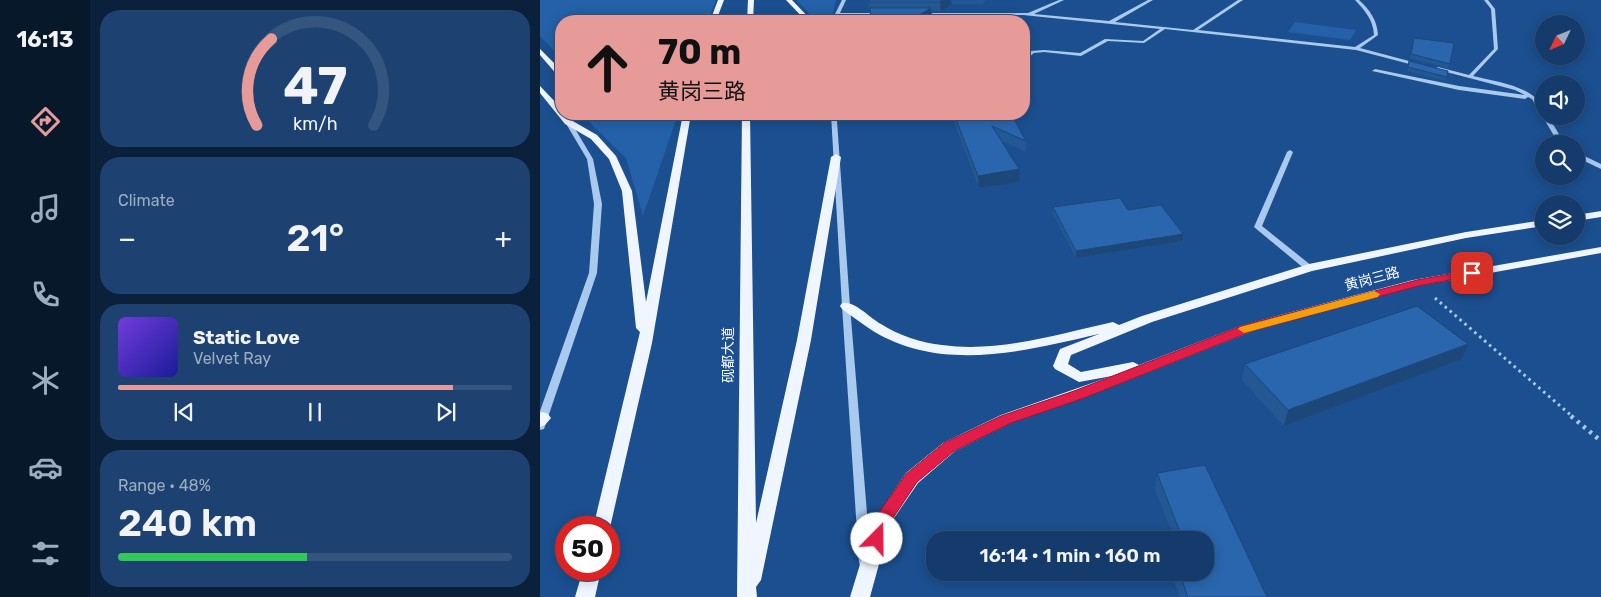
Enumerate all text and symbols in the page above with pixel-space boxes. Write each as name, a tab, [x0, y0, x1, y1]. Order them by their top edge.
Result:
north arrow	[1535, 15, 1585, 65]
map controls	[1535, 15, 1585, 245]
text: 16:13	[16, 26, 74, 53]
text: 70 m	[658, 31, 741, 73]
icon: ahead	[575, 35, 640, 100]
text: 47	[283, 55, 347, 117]
button: sound	[1535, 75, 1585, 125]
text: 黄岗三路	[658, 78, 746, 105]
icon: directions	[28, 104, 63, 139]
text: km/h	[293, 113, 337, 134]
button: search	[1535, 135, 1585, 185]
icon: music	[28, 191, 63, 226]
text: Climate	[118, 191, 175, 210]
button: layers	[1535, 195, 1585, 245]
text: 21°	[287, 215, 344, 261]
text: −	[118, 222, 136, 255]
text: +	[495, 222, 512, 255]
pin	[1451, 252, 1493, 294]
icon: arrive	[1458, 259, 1486, 287]
street label: 黄岗三路	[1343, 264, 1401, 294]
icon: phone	[28, 277, 63, 312]
text: Static Love	[193, 326, 300, 349]
street label: 砚都大道	[720, 327, 737, 383]
text: Velvet Ray	[193, 349, 271, 368]
icon: climate	[28, 363, 63, 398]
icon: previous	[170, 398, 198, 426]
icon: pause	[301, 398, 329, 426]
icon: next	[432, 398, 460, 426]
icon: car	[28, 450, 63, 485]
text: Range · 48%	[118, 476, 211, 495]
text: 240 km	[118, 500, 257, 546]
position arrow	[850, 512, 902, 564]
speed limit sign: 50	[555, 516, 620, 581]
icon: filters	[28, 536, 63, 571]
text: 16:14 · 1 min · 160 m	[980, 544, 1160, 567]

